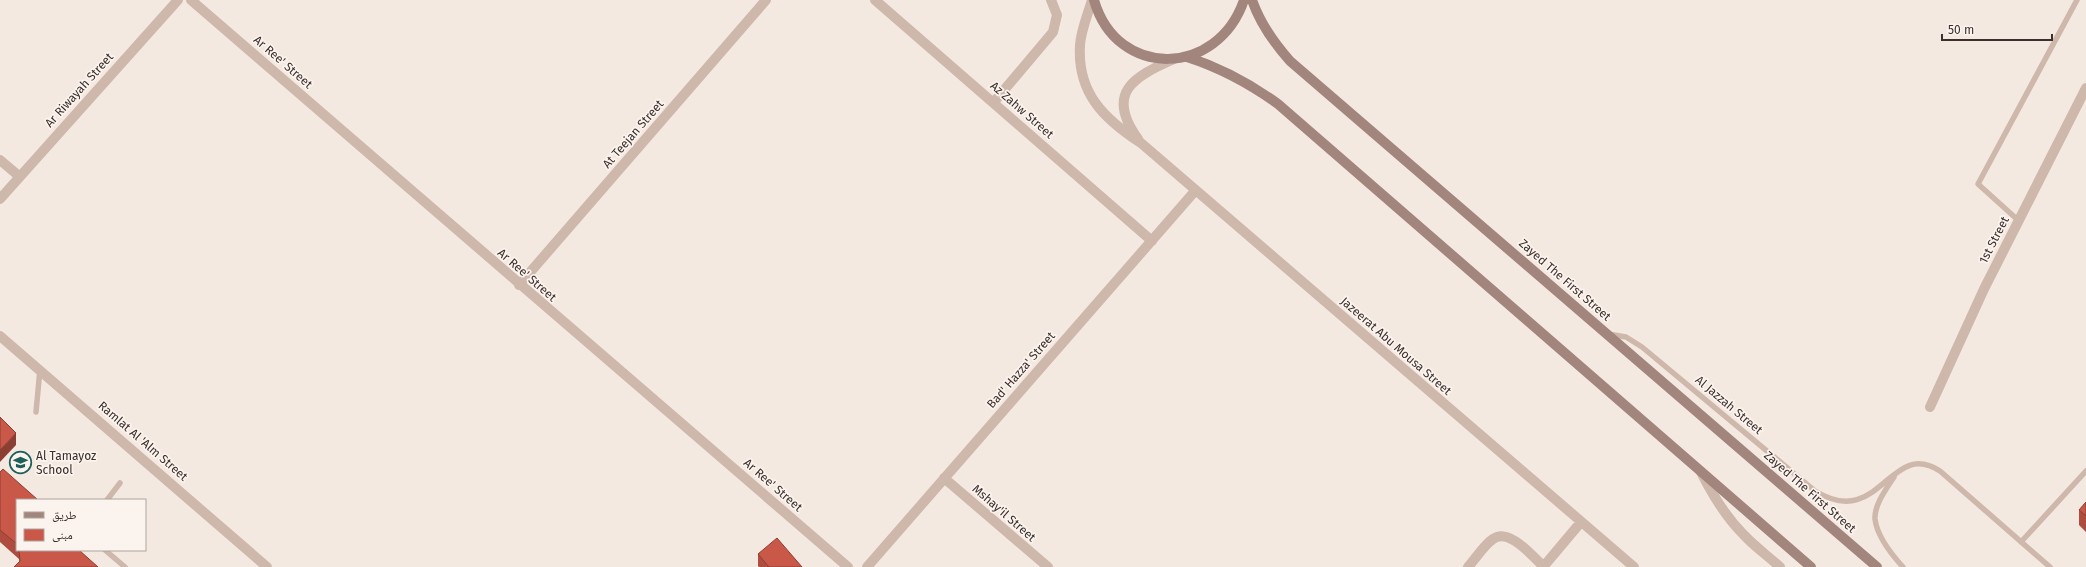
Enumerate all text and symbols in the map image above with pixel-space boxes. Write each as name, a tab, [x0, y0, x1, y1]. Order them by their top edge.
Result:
scale bar	[1942, 16, 2052, 42]
text: 50 m	[1948, 23, 1974, 37]
street label: Ar Ree' Street	[251, 33, 316, 92]
street label: Ar Riwayah Street	[42, 49, 116, 130]
street label: Az Zahw Street	[987, 79, 1057, 142]
street label: At Teejan Street	[600, 97, 667, 171]
street label: 1st Street	[1976, 214, 2012, 266]
street label: Zayed The First Street	[1516, 236, 1614, 324]
street label: Ar Ree' Street	[495, 246, 560, 305]
street label: Jazeerat Abu Mousa Street	[1338, 294, 1455, 398]
street label: Bad' Hazza' Street	[984, 328, 1058, 411]
street label: Al Jazzah Street	[1693, 373, 1766, 438]
street label: Ramlat Al 'Alm Street	[96, 398, 191, 484]
street label: Zayed The First Street	[1761, 448, 1859, 536]
place label: Al Tamayoz School	[36, 449, 96, 477]
school or university icon: Al Tamayoz School	[8, 450, 34, 476]
street label: Ar Ree' Street	[741, 456, 806, 515]
street label: Mshay'il Street	[969, 482, 1039, 545]
legend	[16, 499, 146, 551]
text: طريق	[52, 508, 77, 522]
text: مبنى	[52, 528, 73, 542]

